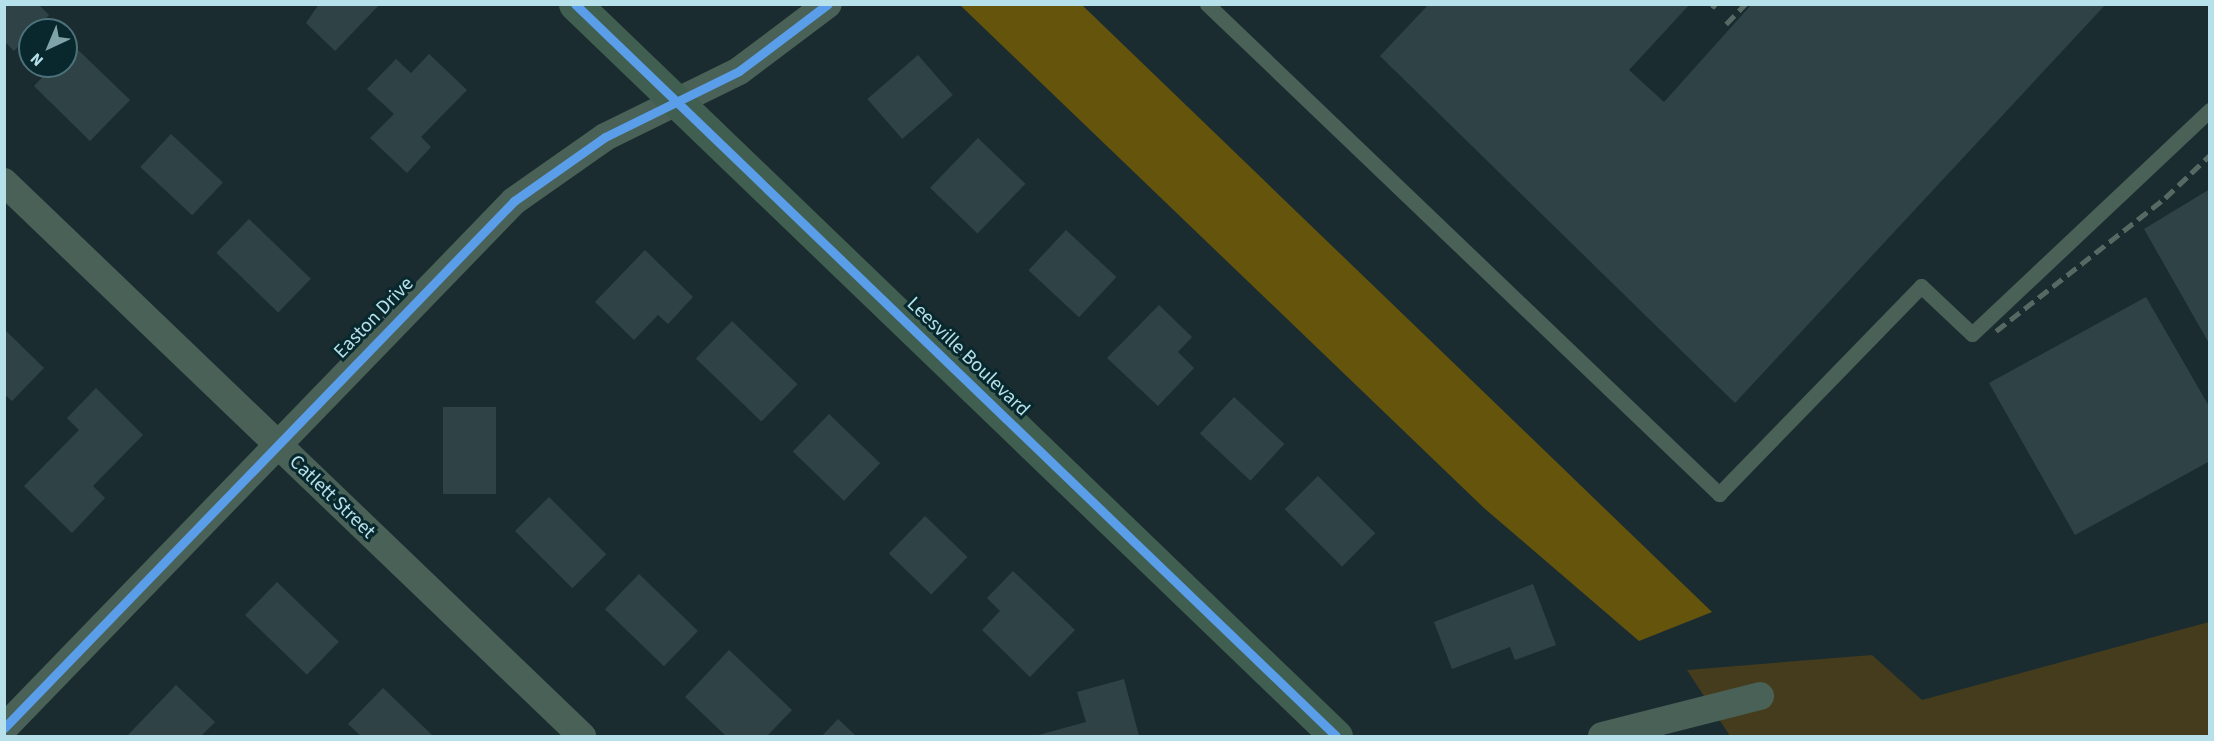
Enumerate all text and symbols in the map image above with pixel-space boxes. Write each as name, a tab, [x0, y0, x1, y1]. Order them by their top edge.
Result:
north arrow	[18, 18, 78, 78]
text: N	[25, 48, 48, 71]
street label: Easton Drive	[329, 272, 419, 364]
street label: Leesville Boulevard	[902, 292, 1034, 422]
street label: Catlett Street	[284, 450, 380, 544]

